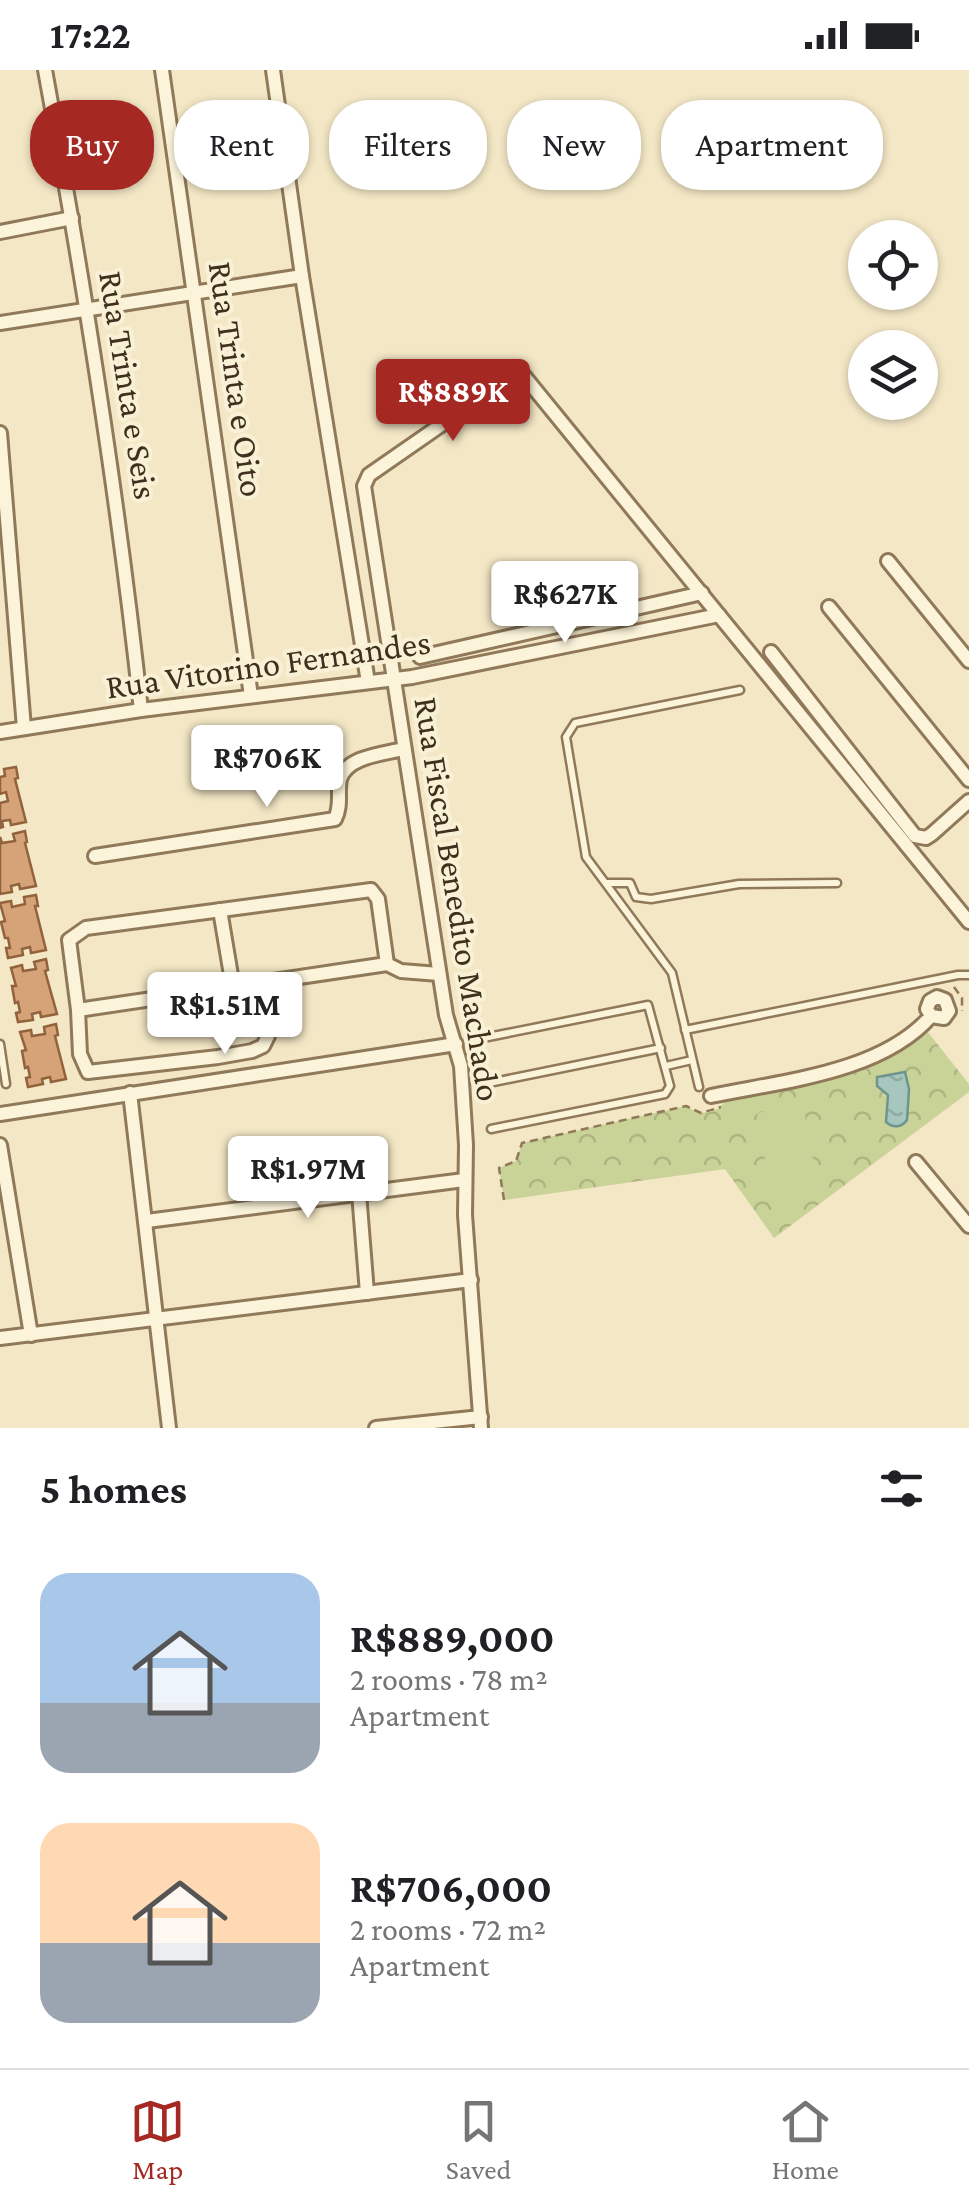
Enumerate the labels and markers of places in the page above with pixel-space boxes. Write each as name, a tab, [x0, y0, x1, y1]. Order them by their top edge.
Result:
pin: R$889K	[372, 359, 534, 444]
pin: R$627K	[484, 561, 646, 646]
pin: R$706K	[186, 725, 348, 810]
pin: R$1.51M	[133, 972, 317, 1057]
pin: R$1.97M	[216, 1136, 400, 1221]

